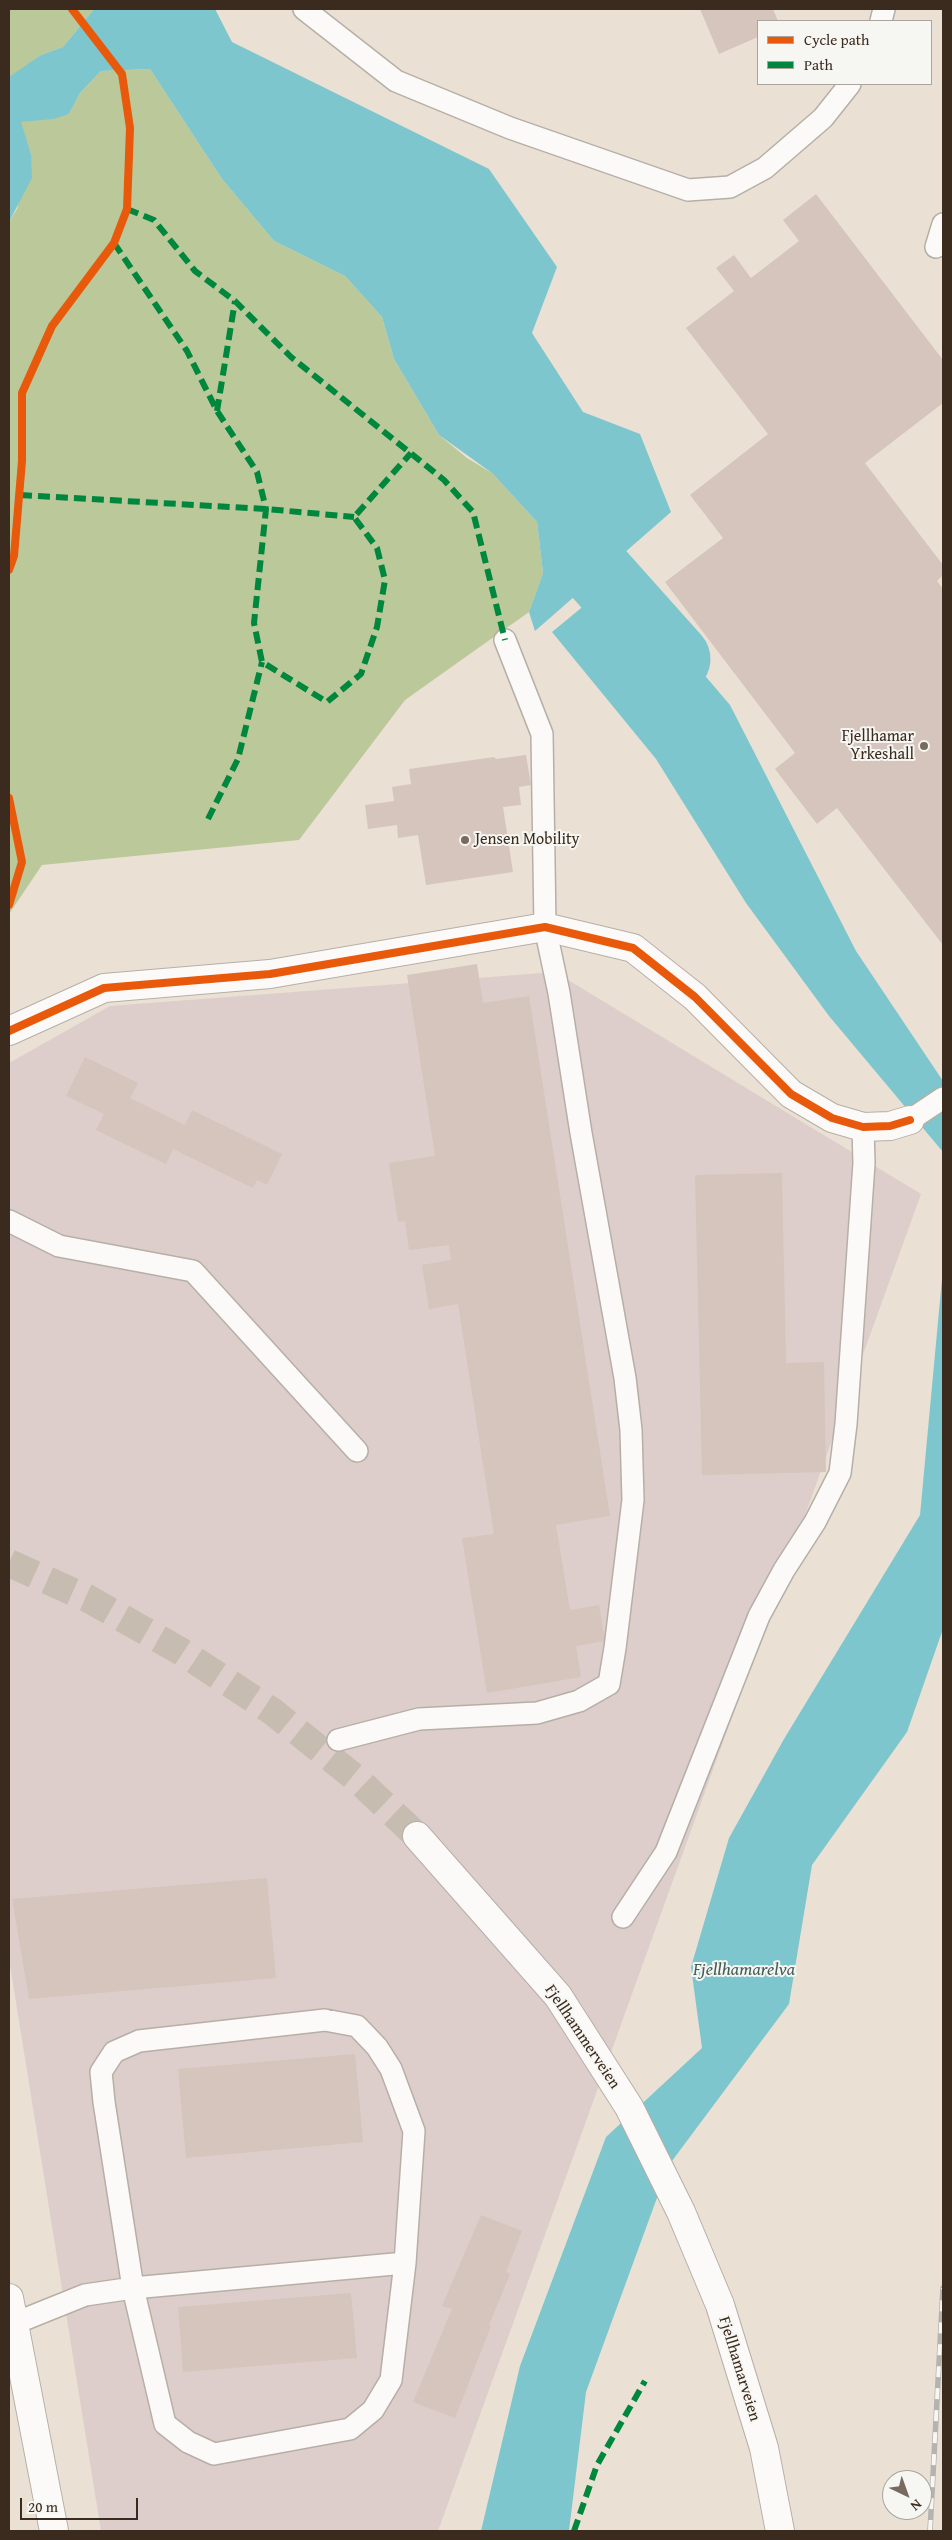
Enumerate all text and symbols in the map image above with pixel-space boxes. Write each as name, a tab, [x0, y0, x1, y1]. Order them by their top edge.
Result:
legend	[757, 20, 932, 85]
text: Cycle path	[804, 29, 870, 50]
text: Path	[804, 54, 833, 75]
place label: Fjellhamar Yrkeshall	[842, 727, 914, 765]
marker: Fjellhamar Yrkeshall	[918, 740, 930, 752]
place label: Jensen Mobility	[475, 830, 580, 850]
marker: Jensen Mobility	[459, 834, 471, 846]
water label: Fjellhamarelva	[693, 1959, 795, 1981]
street label: Fjellhammerveien	[540, 1981, 624, 2093]
street label: Fjellhamarveien	[714, 2314, 764, 2424]
north arrow	[882, 2470, 932, 2520]
scale bar	[22, 2488, 140, 2520]
text: N	[906, 2495, 927, 2516]
text: 20 m	[28, 2496, 58, 2517]

